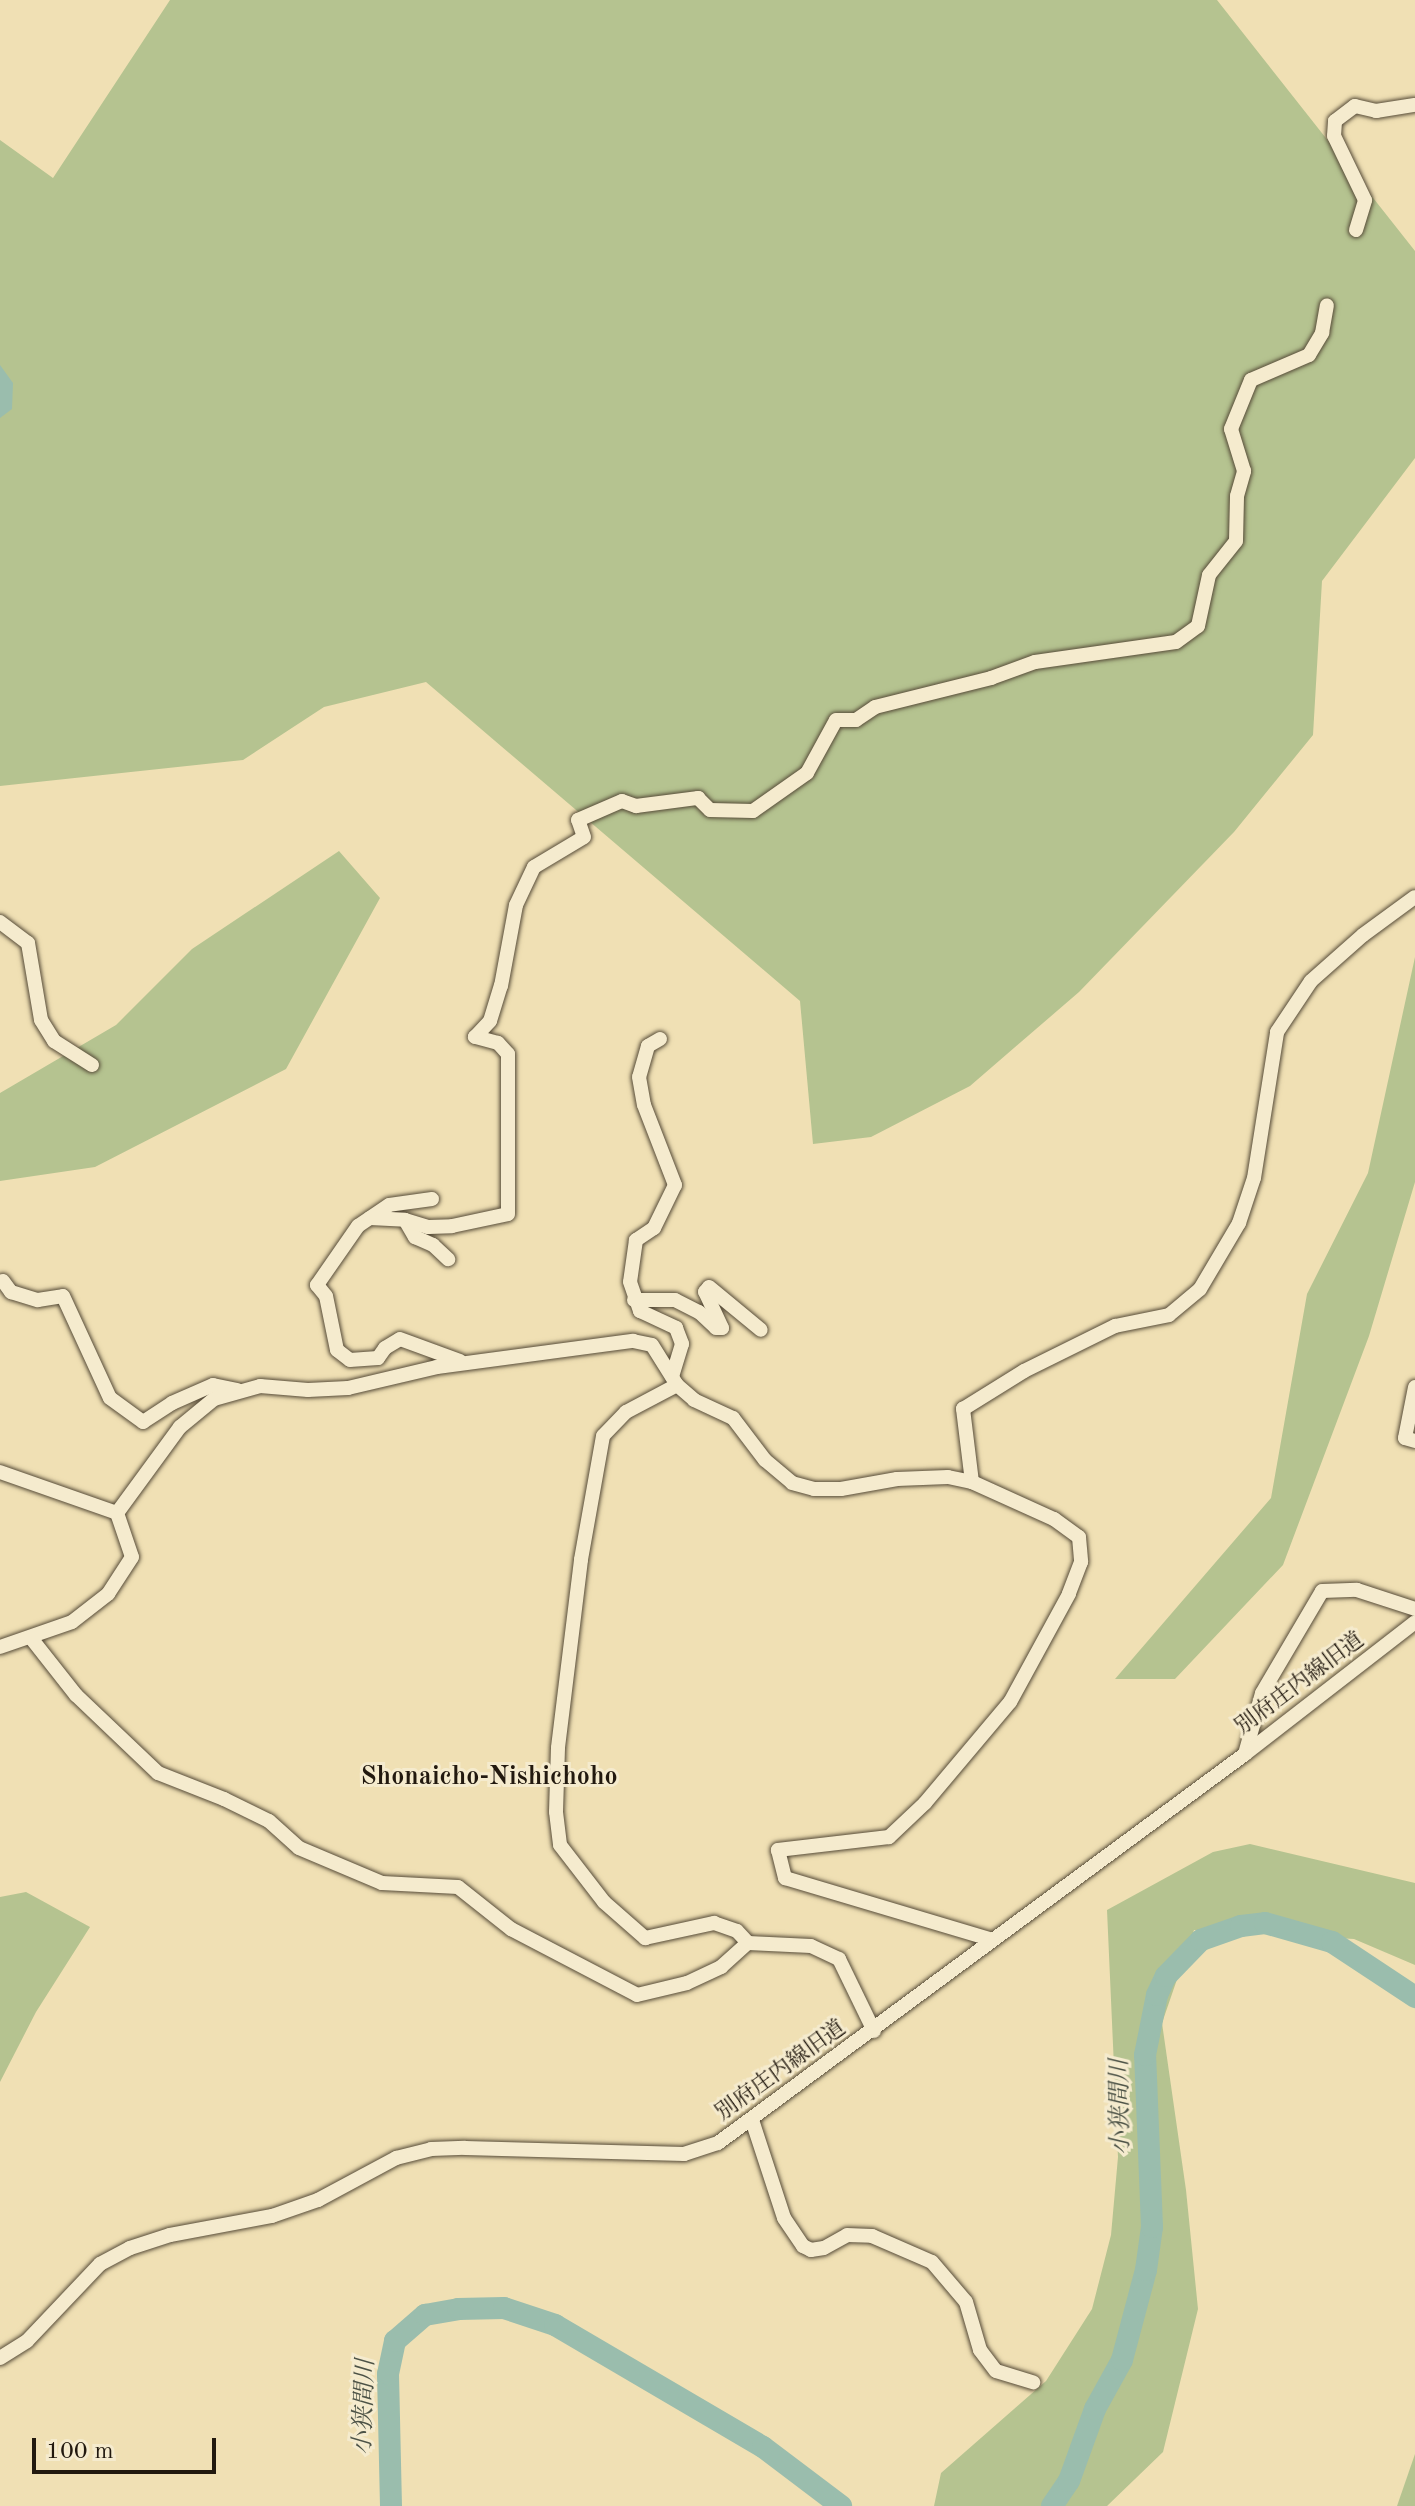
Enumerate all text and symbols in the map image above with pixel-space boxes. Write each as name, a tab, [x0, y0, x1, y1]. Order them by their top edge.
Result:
street label: 別府庄内線旧道	[1231, 1627, 1369, 1741]
district label: Shonaicho-Nishichoho	[360, 1762, 618, 1794]
street label: 別府庄内線旧道	[711, 2015, 851, 2127]
water label: 小狭間川	[1107, 2059, 1137, 2155]
water label: 小狭間川	[350, 2359, 382, 2455]
scale bar	[36, 2422, 220, 2472]
text: 100 m	[46, 2440, 114, 2464]

